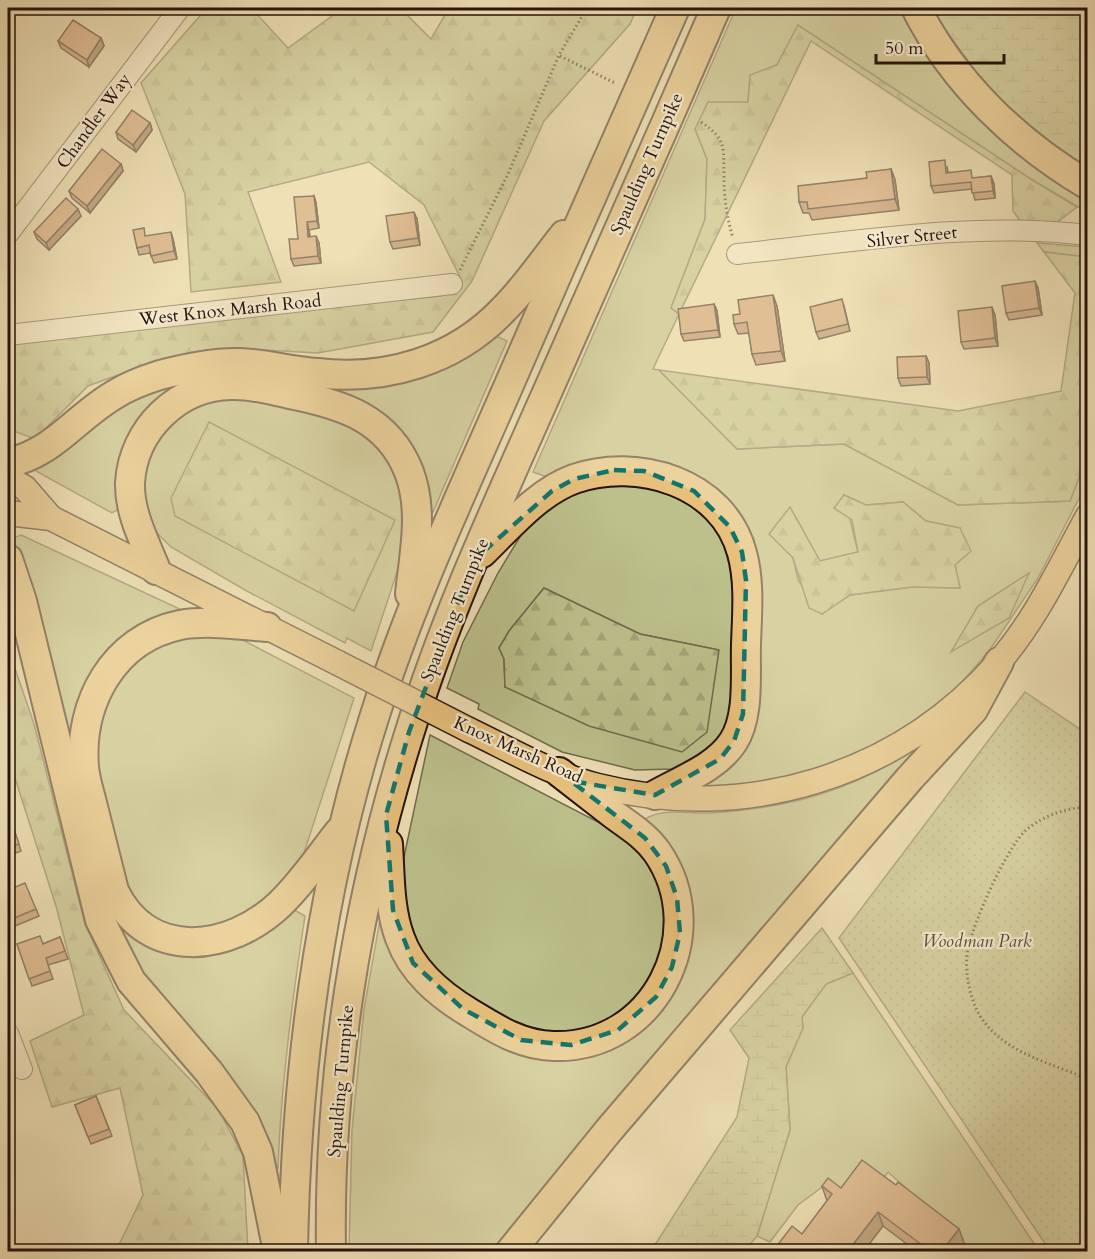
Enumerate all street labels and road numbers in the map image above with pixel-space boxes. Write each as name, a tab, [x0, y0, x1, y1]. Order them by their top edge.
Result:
street label: Chandler Way	[51, 68, 137, 174]
street label: Spaulding Turnpike	[604, 89, 690, 239]
street label: Silver Street	[866, 220, 959, 254]
street label: West Knox Marsh Road	[137, 288, 323, 332]
street label: Spaulding Turnpike	[415, 534, 495, 686]
street label: Knox Marsh Road	[450, 710, 587, 790]
street label: Spaulding Turnpike	[322, 1004, 360, 1158]

